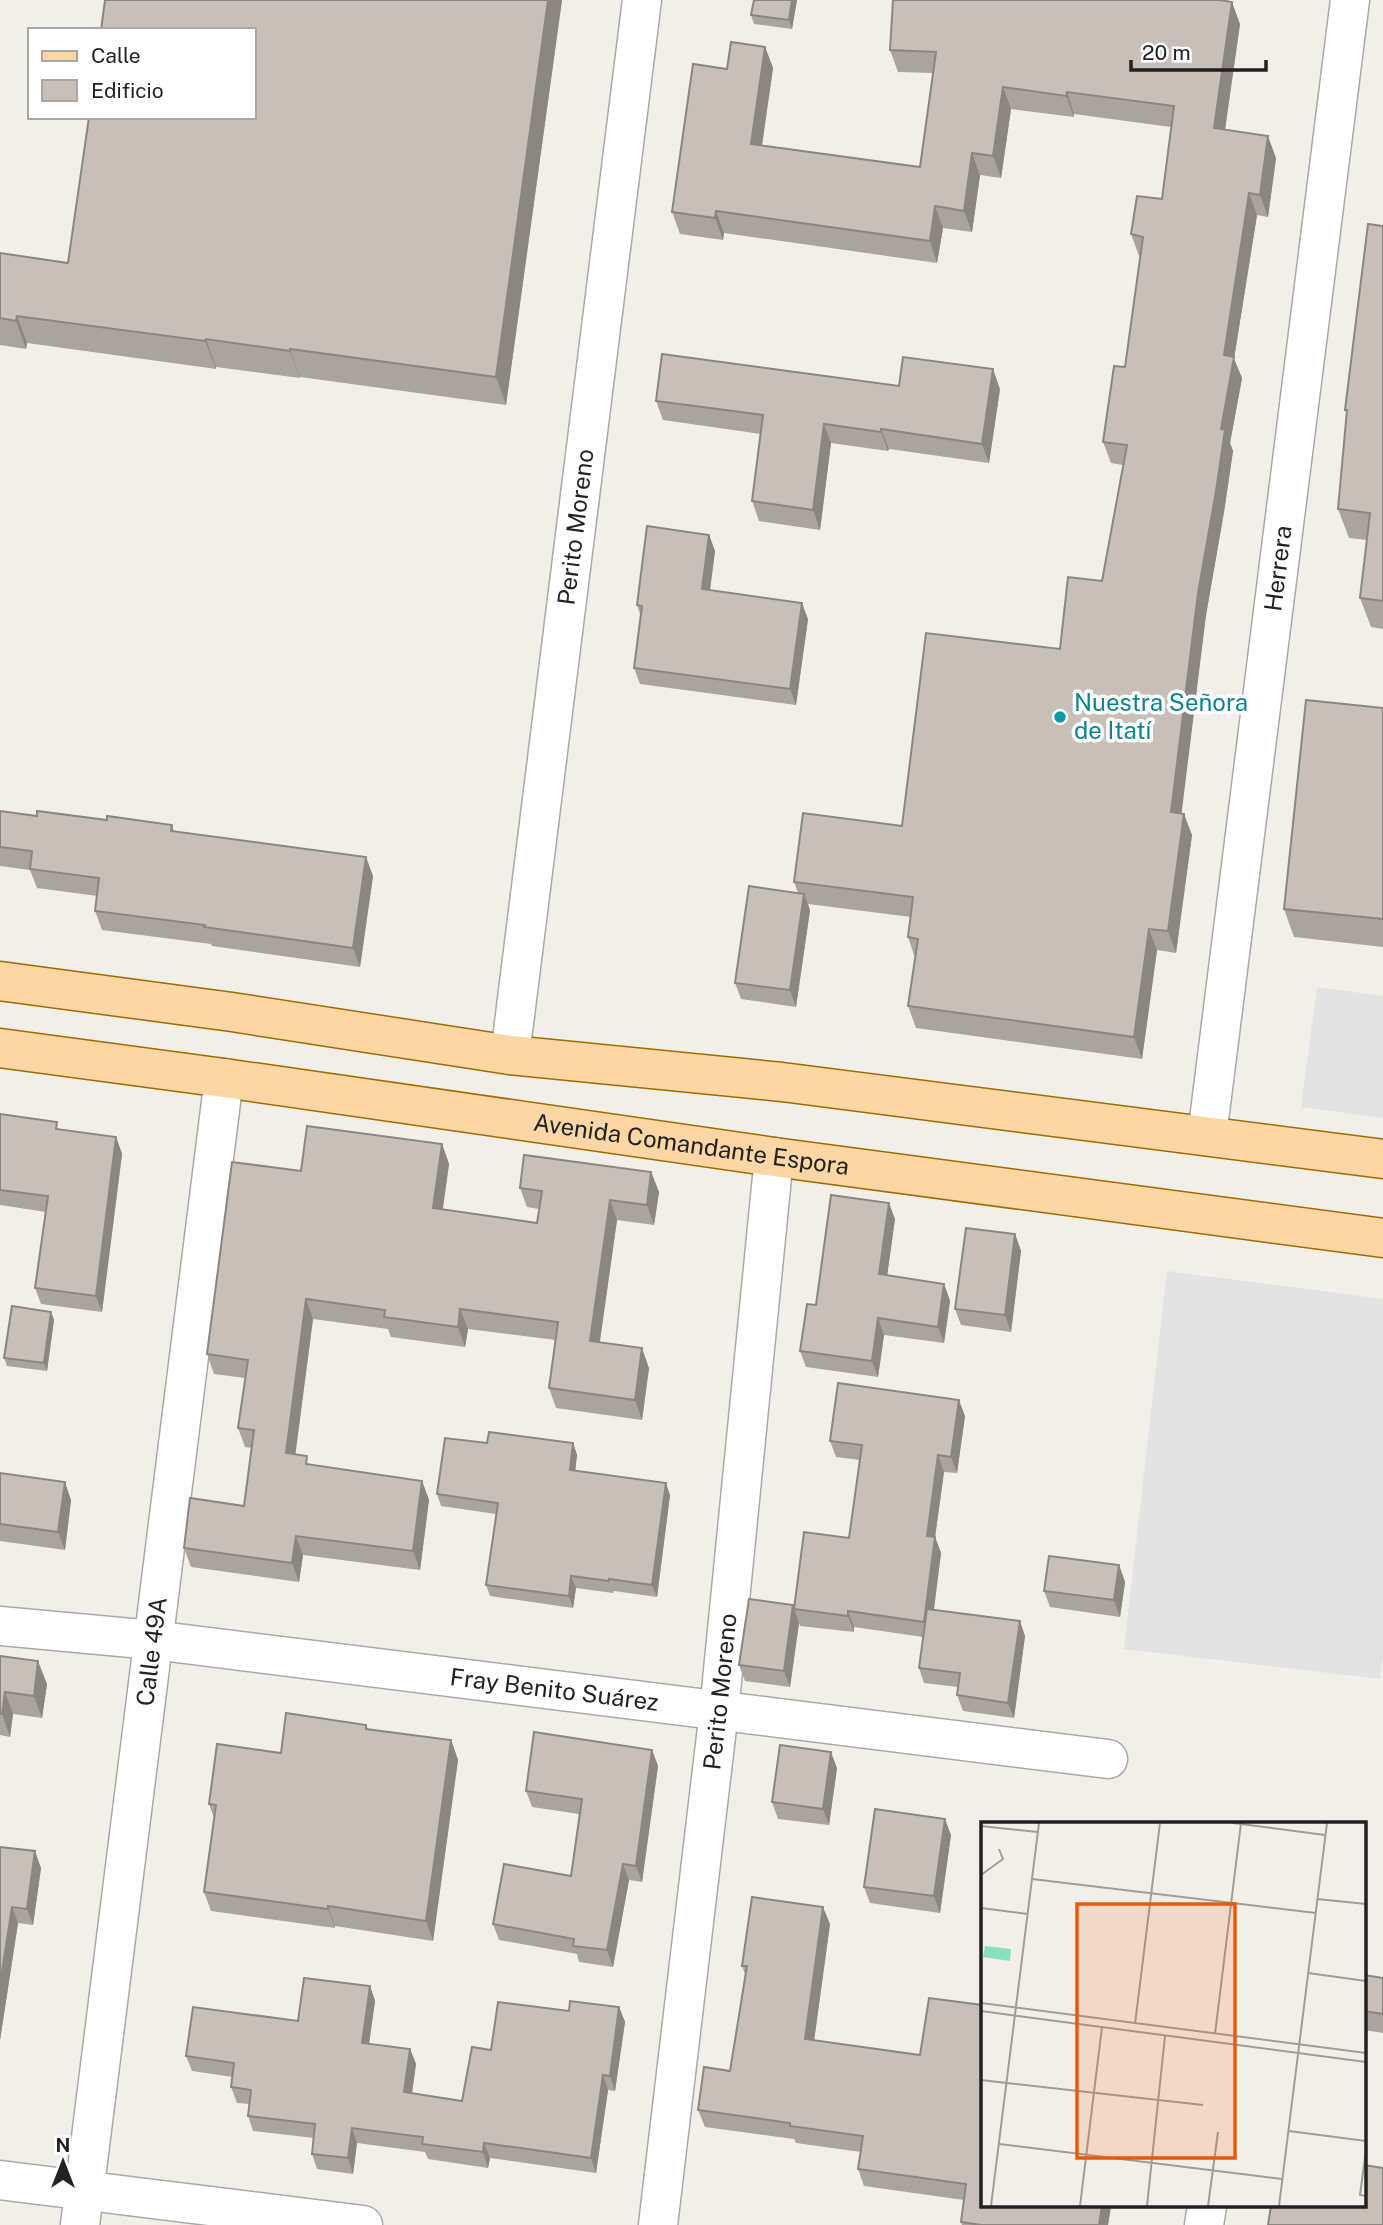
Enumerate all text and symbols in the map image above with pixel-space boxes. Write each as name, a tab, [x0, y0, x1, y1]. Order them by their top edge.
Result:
legend	[28, 28, 256, 119]
scale bar	[1131, 28, 1266, 72]
text: 20 m	[1142, 40, 1191, 65]
text: Calle	[91, 43, 141, 68]
text: Edificio	[91, 78, 164, 103]
street label: Perito Moreno	[551, 447, 599, 607]
street label: Herrera	[1258, 524, 1297, 613]
place label: Nuestra Señora de Itatí	[1074, 688, 1248, 744]
marker: Nuestra Señora de Itatí	[1052, 709, 1068, 725]
street label: Avenida Comandante Espora	[532, 1108, 851, 1180]
street label: Calle 49A	[130, 1595, 172, 1708]
street label: Perito Moreno	[697, 1612, 742, 1771]
street label: Fray Benito Suárez	[448, 1662, 660, 1716]
inset map	[981, 1822, 1366, 2208]
north arrow	[28, 2127, 98, 2197]
text: N	[56, 2134, 70, 2156]

